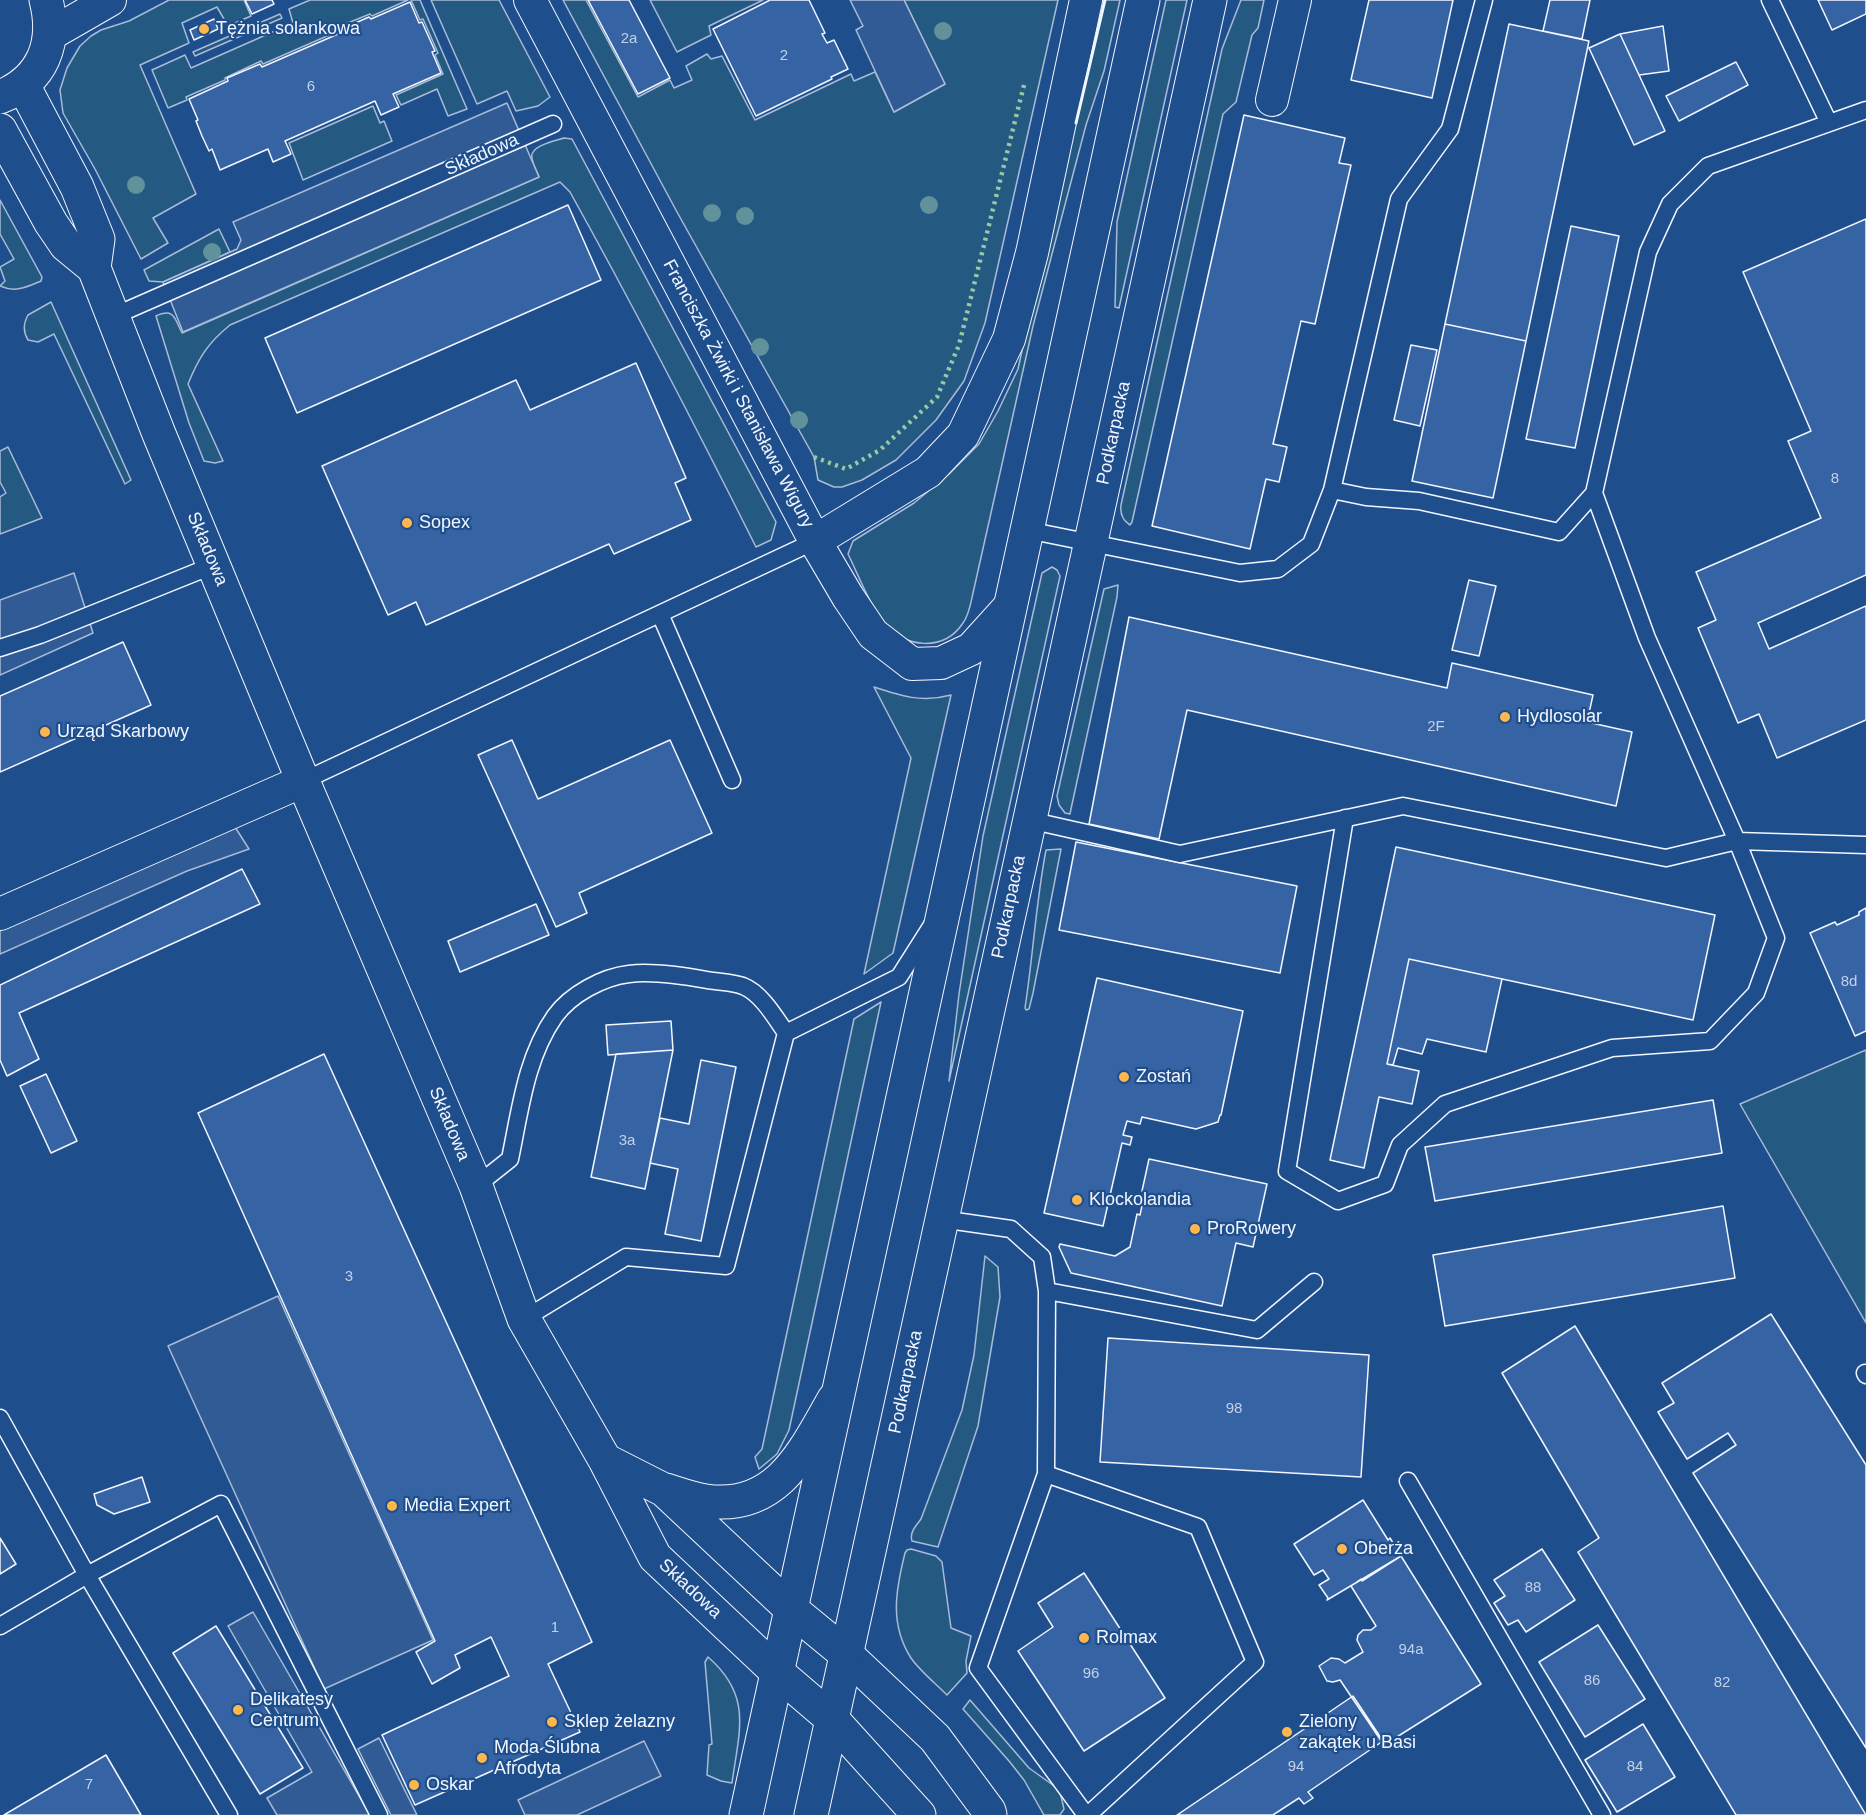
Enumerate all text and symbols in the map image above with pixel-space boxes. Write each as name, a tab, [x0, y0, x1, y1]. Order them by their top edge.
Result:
place label: Tężnia solankowa	[216, 18, 360, 40]
marker: Tężnia solankowa	[197, 22, 211, 36]
house number: 2a	[621, 30, 637, 48]
house number: 2	[780, 47, 788, 65]
house number: 6	[307, 78, 315, 96]
street label: Składowa	[442, 129, 522, 181]
street label: Franciszka Żwirki i Stanisława Wigury	[658, 256, 818, 532]
street label: Podkarpacka	[1093, 379, 1135, 487]
house number: 8	[1831, 470, 1839, 488]
street label: Składowa	[182, 509, 232, 589]
place label: Sopex	[419, 512, 470, 534]
marker: Sopex	[400, 516, 414, 530]
place label: Hydlosolar	[1517, 706, 1602, 728]
marker: Hydlosolar	[1498, 710, 1512, 724]
house number: 2F	[1427, 718, 1445, 736]
place label: Urząd Skarbowy	[57, 721, 189, 743]
marker: Urząd Skarbowy	[38, 725, 52, 739]
street label: Podkarpacka	[988, 853, 1030, 961]
house number: 8d	[1841, 973, 1857, 991]
place label: Zostań	[1136, 1066, 1191, 1088]
marker: Zostań	[1117, 1070, 1131, 1084]
street label: Składowa	[424, 1084, 474, 1164]
house number: 3a	[619, 1132, 635, 1150]
place label: Klockolandia	[1089, 1189, 1191, 1211]
marker: Klockolandia	[1070, 1193, 1084, 1207]
place label: ProRowery	[1207, 1218, 1296, 1240]
marker: ProRowery	[1188, 1222, 1202, 1236]
house number: 3	[345, 1268, 353, 1286]
street label: Podkarpacka	[885, 1328, 927, 1436]
house number: 98	[1226, 1400, 1242, 1418]
place label: Media Expert	[404, 1495, 510, 1517]
marker: Media Expert	[385, 1499, 399, 1513]
place label: Oberża	[1354, 1538, 1413, 1560]
marker: Oberża	[1335, 1542, 1349, 1556]
street label: Składowa	[654, 1554, 726, 1624]
house number: 88	[1525, 1579, 1541, 1597]
house number: 1	[551, 1619, 559, 1637]
place label: Rolmax	[1096, 1627, 1157, 1649]
marker: Rolmax	[1077, 1631, 1091, 1645]
house number: 94a	[1398, 1641, 1424, 1659]
house number: 96	[1083, 1665, 1099, 1683]
house number: 86	[1584, 1672, 1600, 1690]
house number: 82	[1714, 1674, 1730, 1692]
place label: Delikatesy Centrum	[250, 1689, 333, 1732]
marker: Delikatesy Centrum	[231, 1703, 245, 1717]
place label: Sklep żelazny	[564, 1711, 675, 1733]
place label: Zielony zakątek u Basi	[1299, 1711, 1416, 1754]
marker: Sklep żelazny	[545, 1715, 559, 1729]
marker: Zielony zakątek u Basi	[1280, 1725, 1294, 1739]
place label: Moda Ślubna Afrodyta	[494, 1737, 600, 1780]
marker: Moda Ślubna Afrodyta	[475, 1751, 489, 1765]
house number: 94	[1288, 1758, 1304, 1776]
house number: 84	[1627, 1758, 1643, 1776]
place label: Oskar	[426, 1774, 474, 1796]
house number: 7	[85, 1776, 93, 1794]
marker: Oskar	[407, 1778, 421, 1792]

